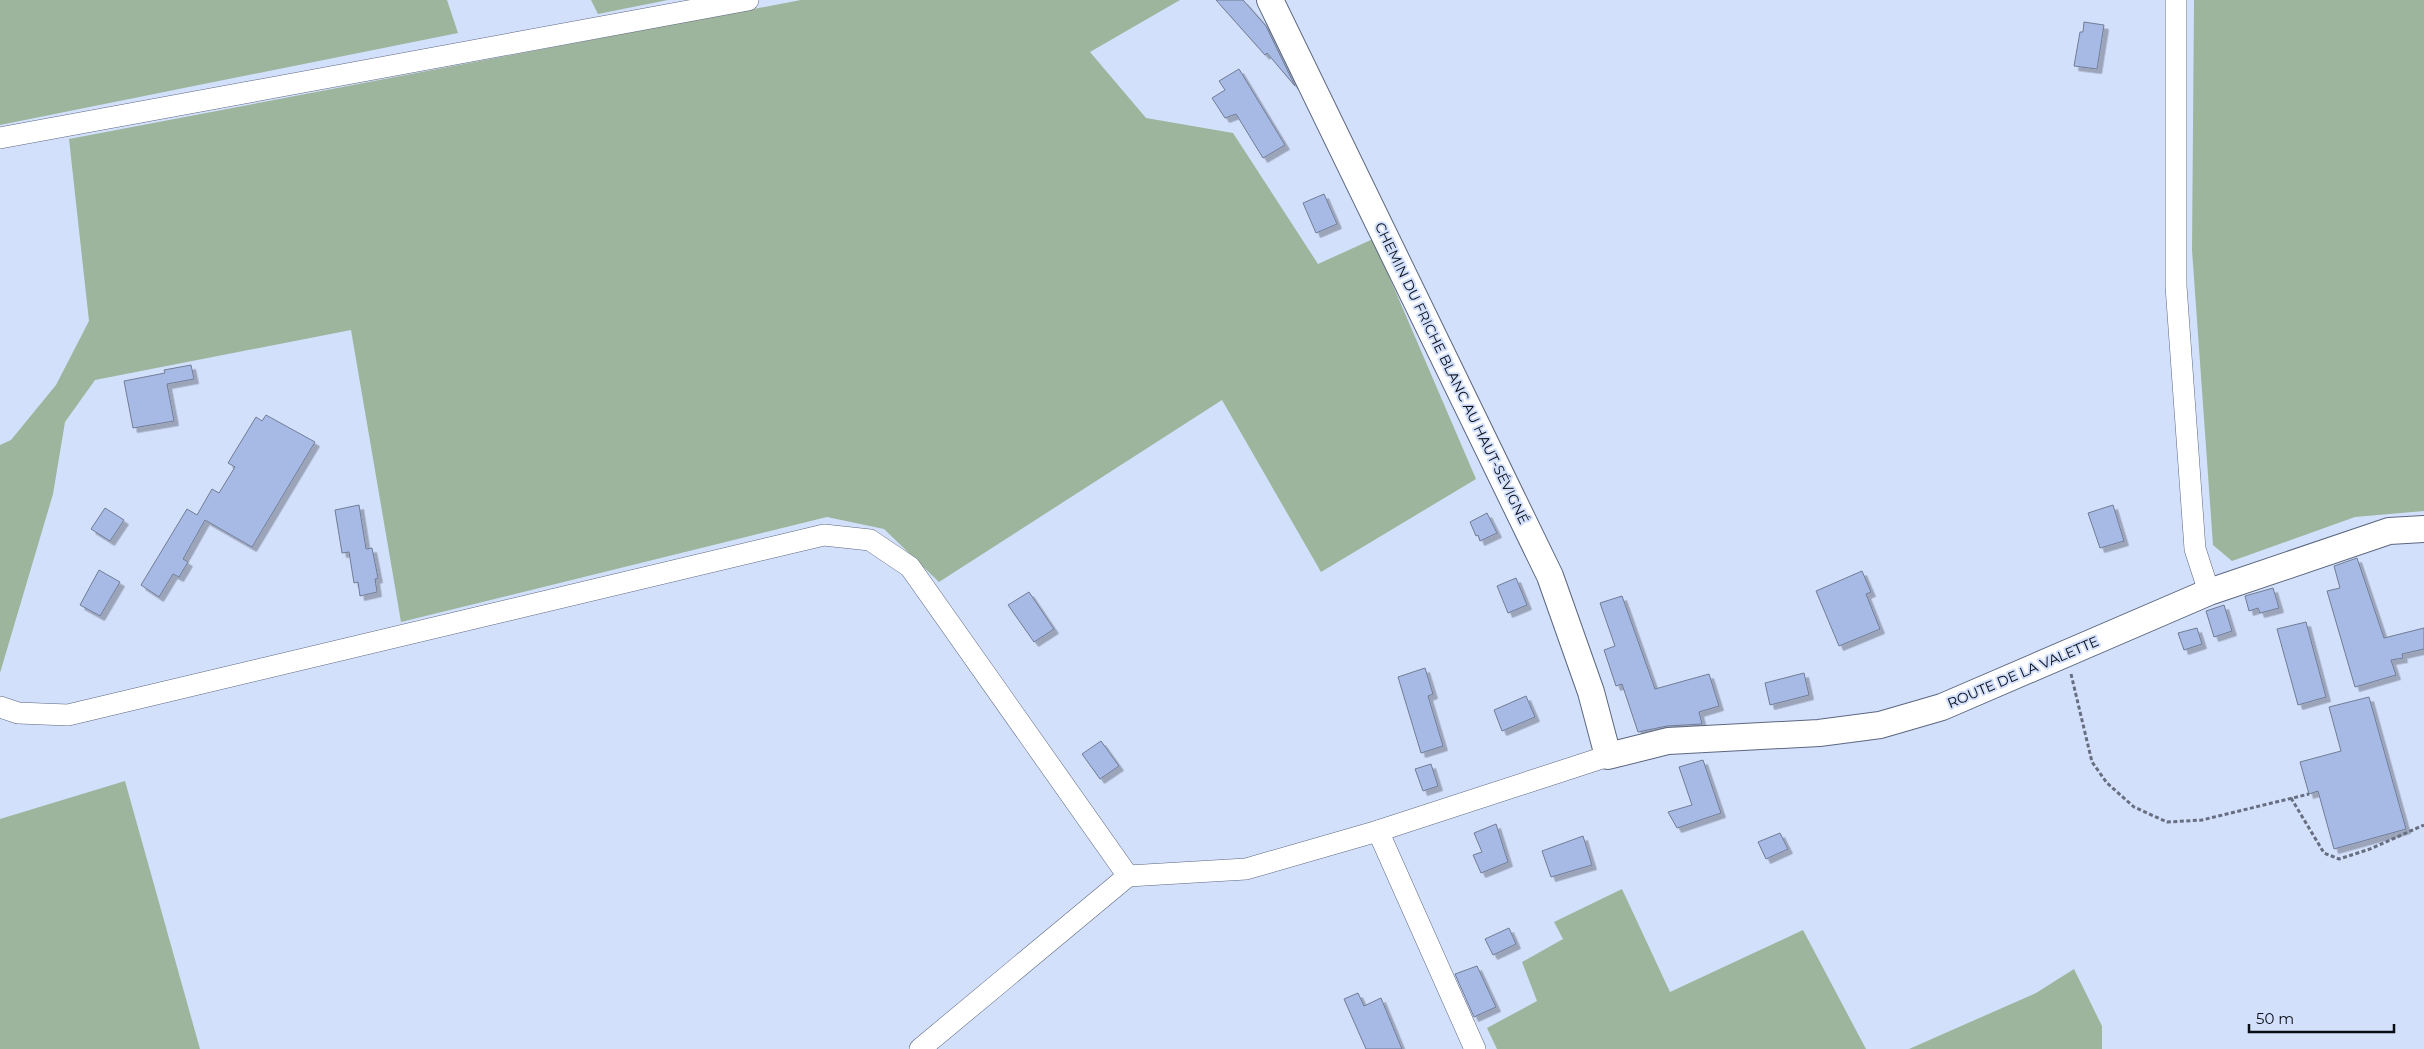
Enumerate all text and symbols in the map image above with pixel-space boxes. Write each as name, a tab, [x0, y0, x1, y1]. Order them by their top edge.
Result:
street label: CHEMIN DU FRICHE BLANC AU HAUT-SÉVIGNÉ	[1371, 219, 1533, 527]
street label: ROUTE DE LA VALETTE	[1945, 632, 2101, 712]
scale bar	[2249, 1002, 2394, 1034]
text: 50 m	[2256, 1009, 2294, 1028]

